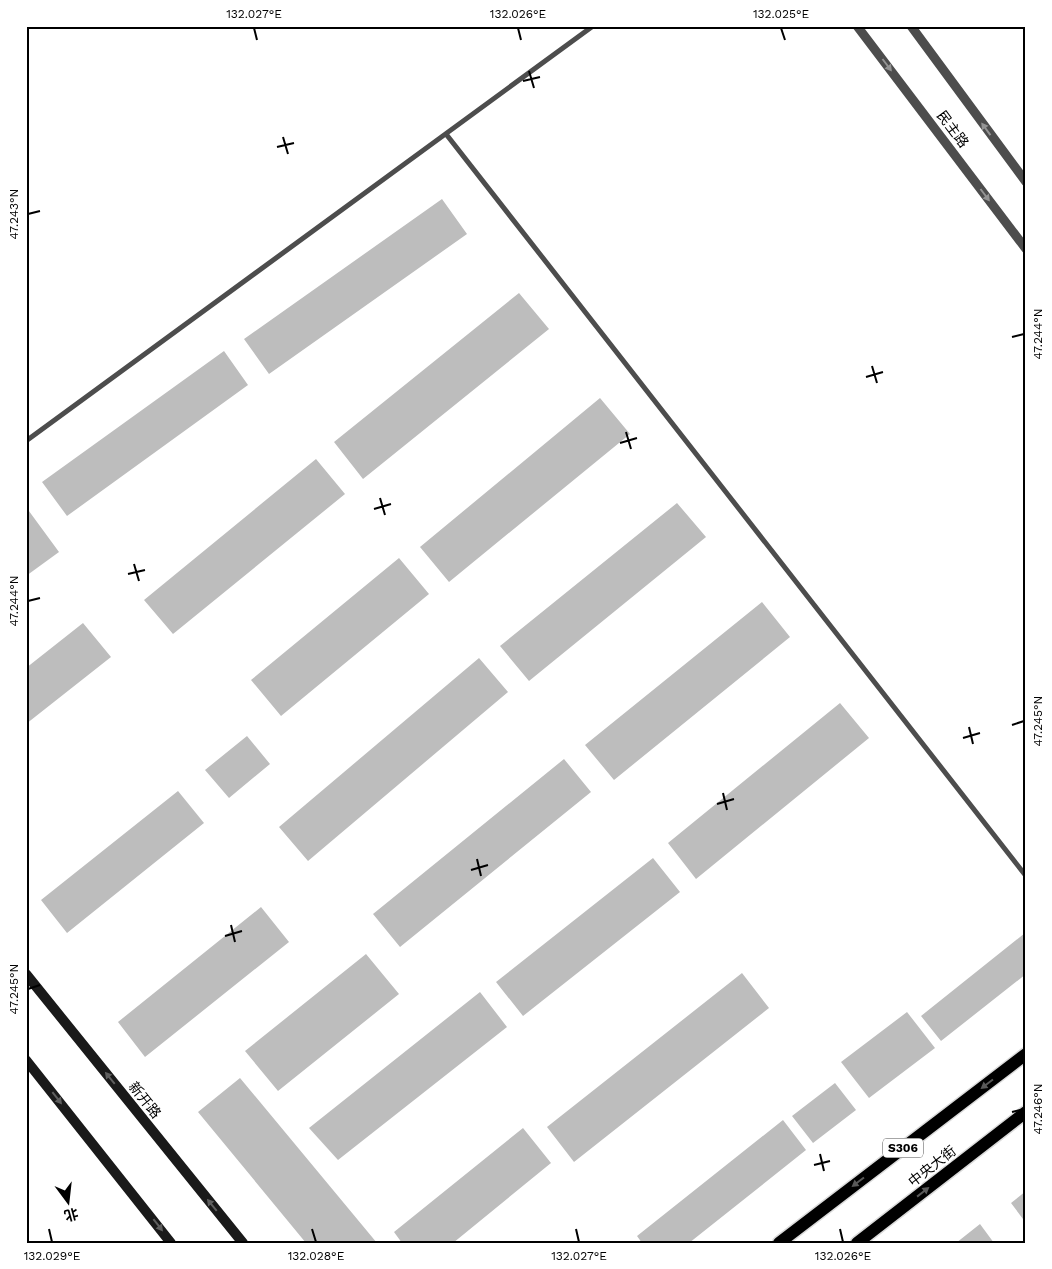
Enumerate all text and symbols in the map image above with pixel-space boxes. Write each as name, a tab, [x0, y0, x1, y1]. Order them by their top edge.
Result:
text: 132.027°E	[226, 7, 282, 21]
text: 132.026°E	[490, 7, 547, 21]
text: 132.025°E	[753, 7, 809, 21]
one-way arrow	[881, 58, 892, 71]
street label: 民主路	[934, 107, 972, 151]
one-way arrow	[981, 123, 992, 136]
one-way arrow	[979, 188, 990, 201]
text: 47.243°N	[7, 189, 21, 239]
text: 47.244°N	[1031, 308, 1045, 360]
text: 47.244°N	[7, 575, 21, 627]
text: 47.245°N	[1031, 696, 1045, 746]
text: 47.245°N	[7, 964, 21, 1014]
one-way arrow	[105, 1072, 116, 1085]
one-way arrow	[981, 1078, 994, 1089]
street label: 新开路	[126, 1079, 164, 1121]
text: 47.246°N	[1031, 1083, 1045, 1135]
one-way arrow	[51, 1091, 62, 1104]
road number: S306	[883, 1138, 923, 1158]
street label: 中央大街	[905, 1142, 959, 1190]
north arrow	[42, 1176, 92, 1226]
one-way arrow	[852, 1177, 865, 1188]
one-way arrow	[916, 1186, 929, 1197]
one-way arrow	[207, 1198, 217, 1212]
text: 北	[63, 1205, 80, 1224]
one-way arrow	[152, 1219, 163, 1232]
text: 132.029°E	[24, 1249, 81, 1263]
text: 132.028°E	[288, 1249, 345, 1263]
text: 132.027°E	[551, 1249, 607, 1263]
text: 132.026°E	[815, 1249, 872, 1263]

